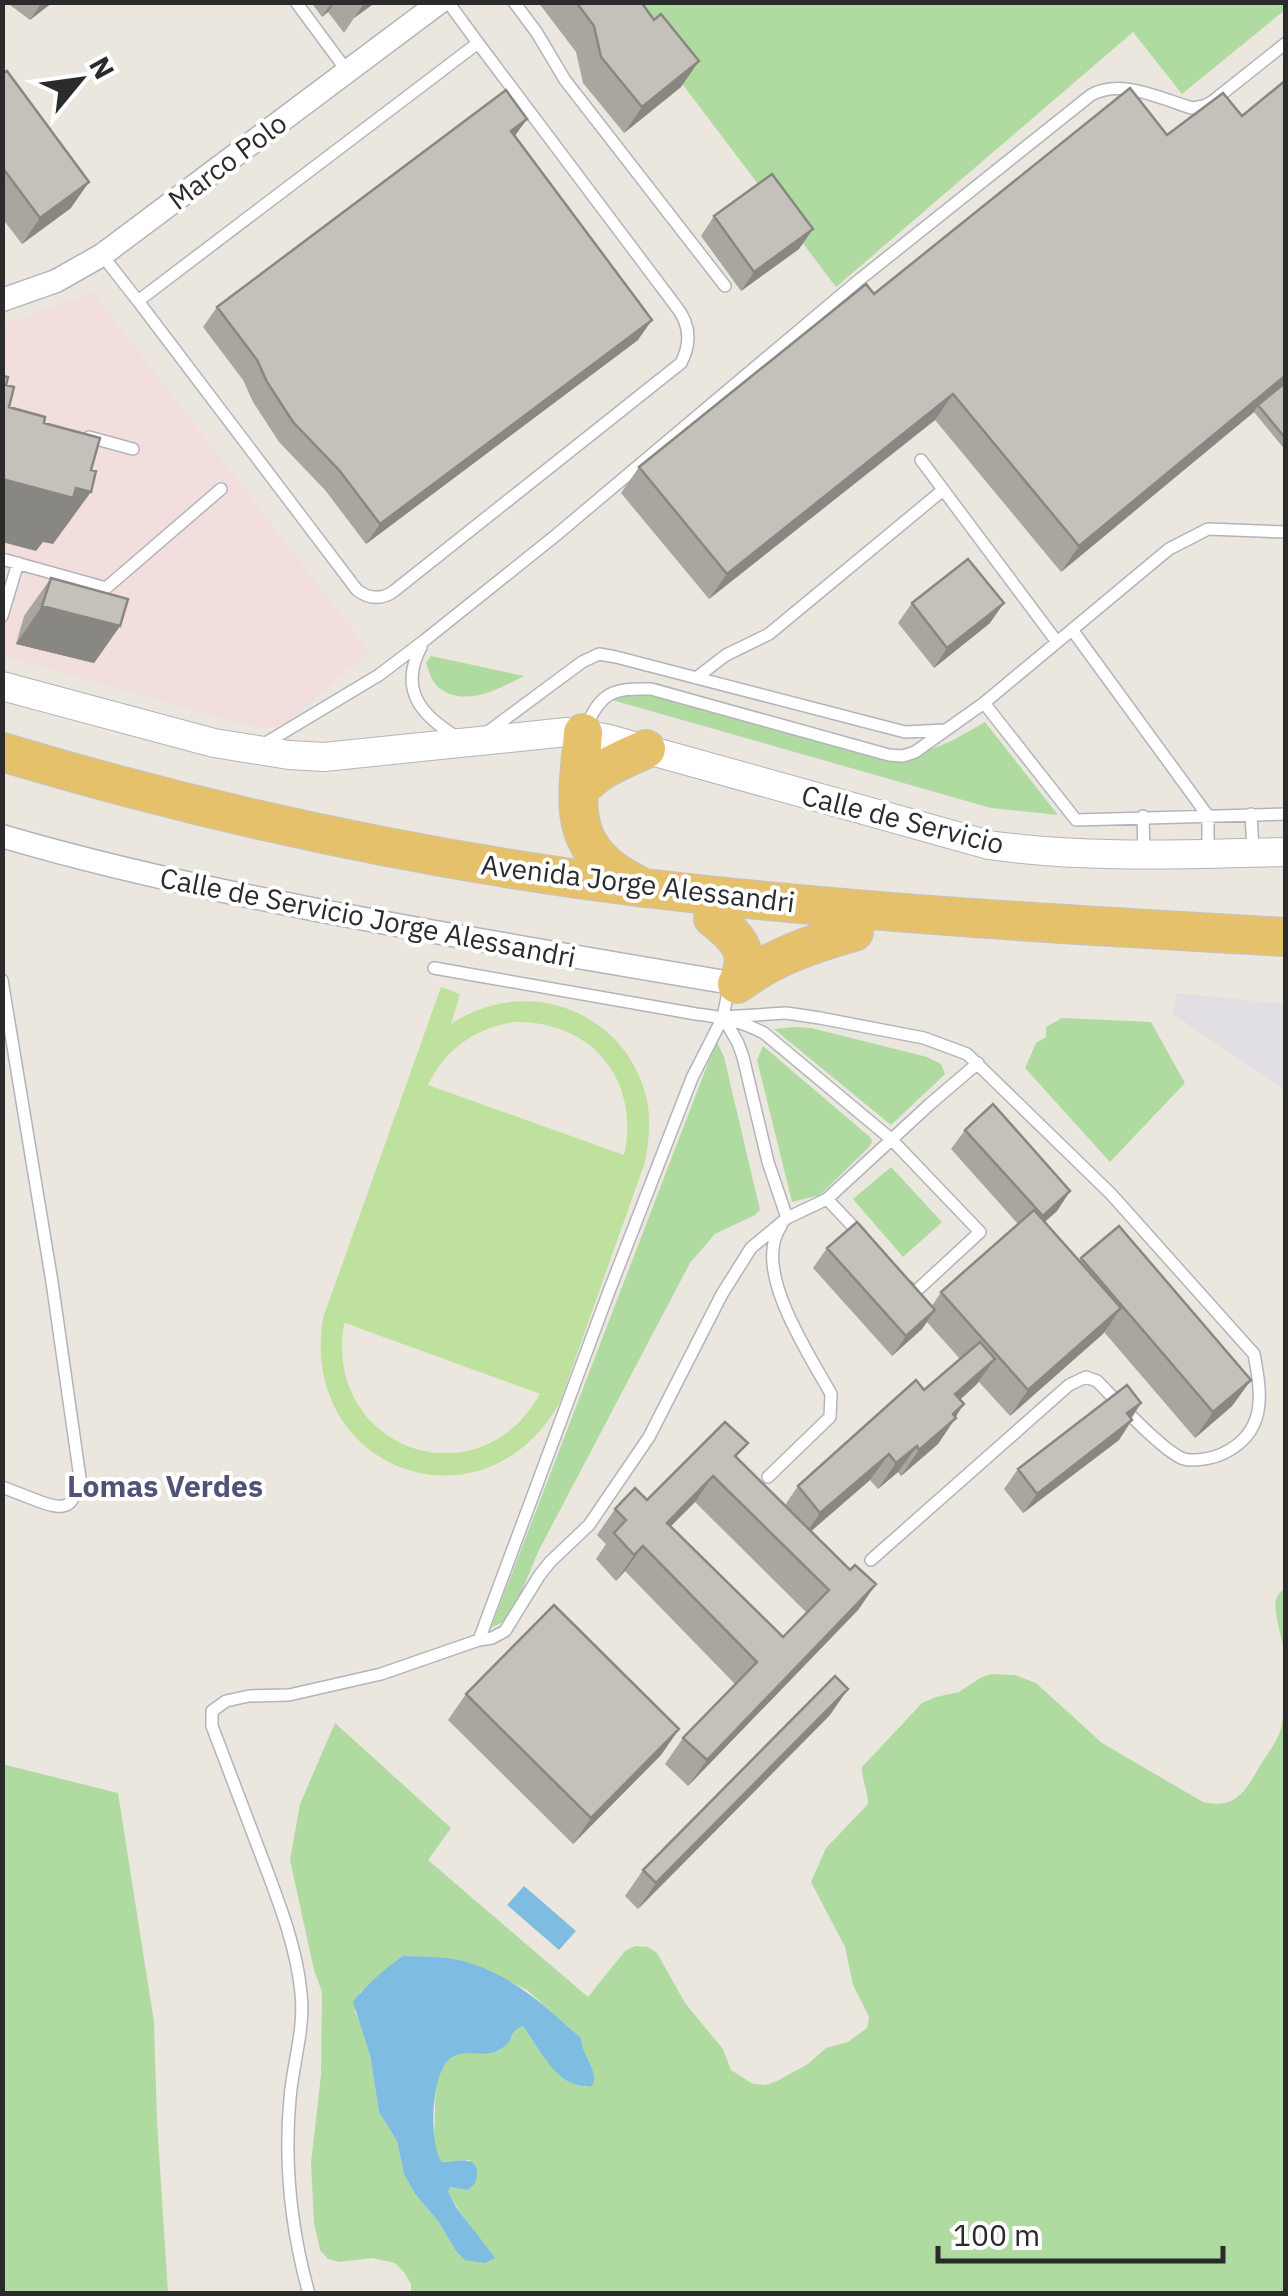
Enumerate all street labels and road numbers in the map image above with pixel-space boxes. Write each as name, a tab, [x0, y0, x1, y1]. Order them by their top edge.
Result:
street label: Marco Polo	[160, 104, 294, 218]
street label: Calle de Servicio	[798, 776, 1008, 862]
street label: Avenida Jorge Alessandri	[479, 845, 797, 921]
street label: Calle de Servicio Jorge Alessandri	[157, 859, 579, 975]

